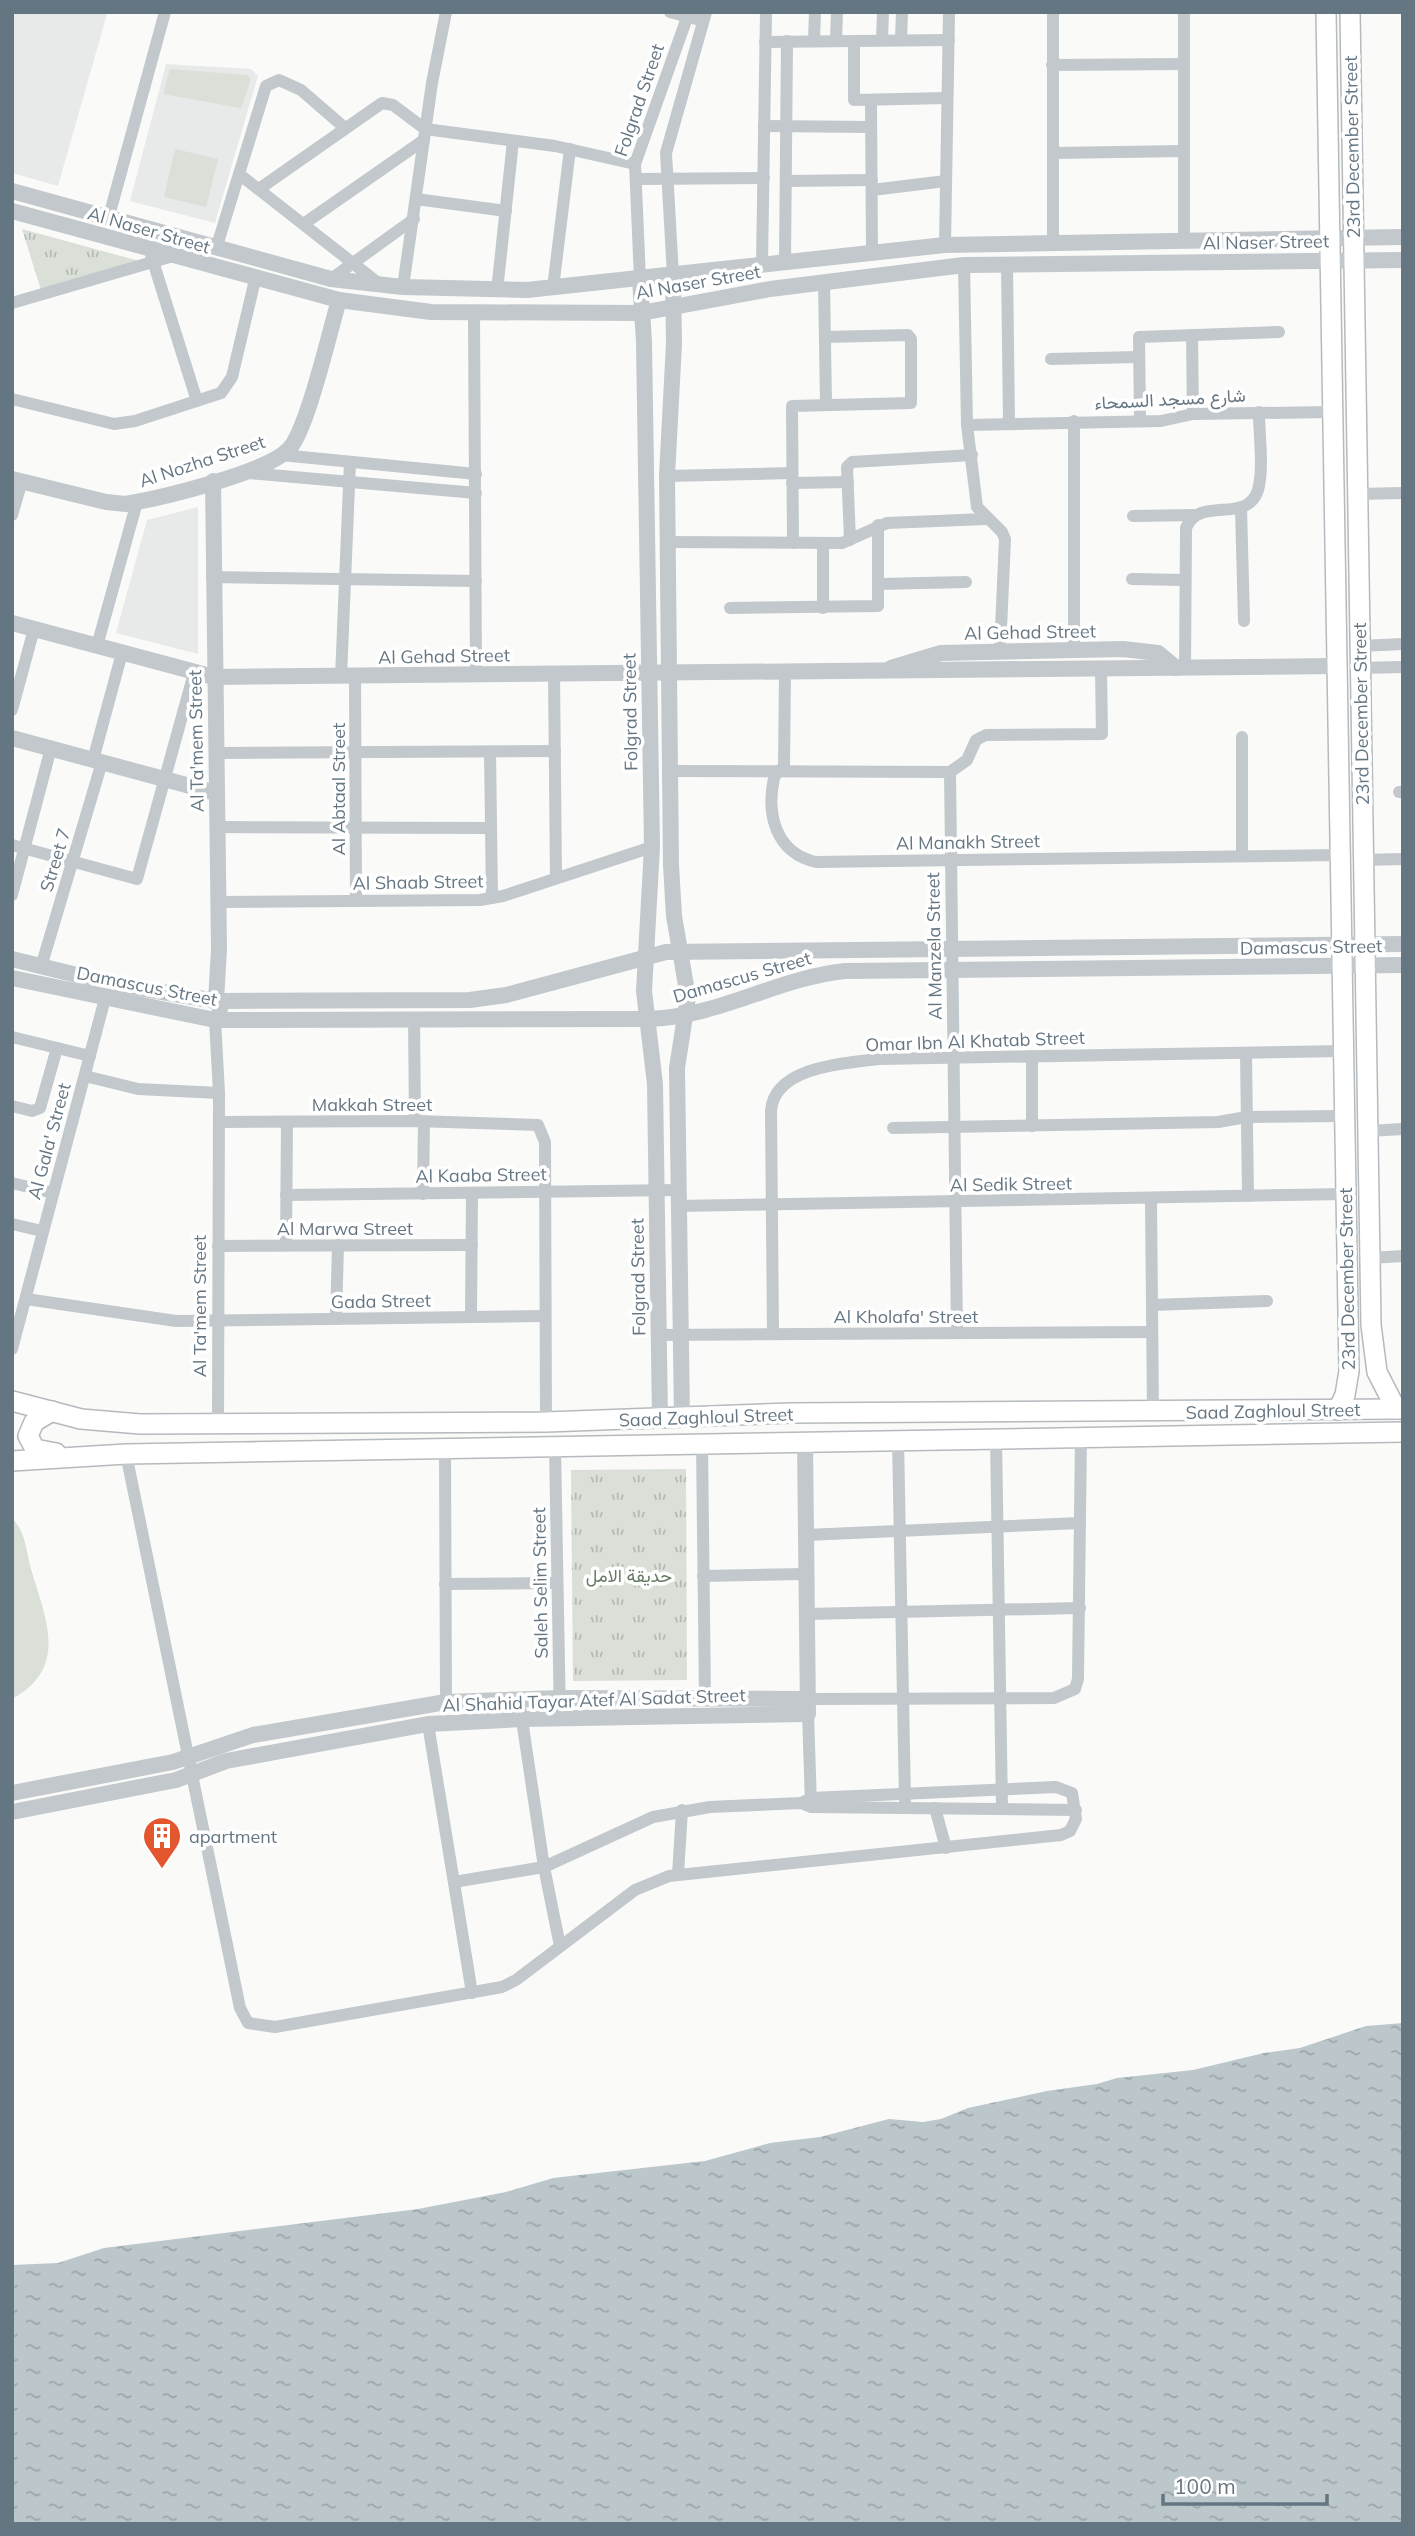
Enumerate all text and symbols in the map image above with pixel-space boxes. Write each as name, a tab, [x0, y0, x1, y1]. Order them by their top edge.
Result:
street label: Folgrad Street	[609, 41, 669, 159]
street label: 23rd December Street	[1339, 55, 1365, 239]
street label: Al Naser Street	[85, 202, 213, 258]
street label: Al Naser Street	[1203, 229, 1329, 255]
street label: Al Naser Street	[634, 260, 762, 304]
street label: شارع مسجد السمحاء	[1094, 384, 1246, 415]
street label: Al Nozha Street	[136, 430, 268, 492]
street label: Al Gehad Street	[964, 619, 1096, 645]
street label: 23rd December Street	[1348, 622, 1374, 806]
street label: Al Gehad Street	[378, 643, 510, 669]
street label: Folgrad Street	[617, 653, 643, 771]
street label: Al Ta'mem Street	[183, 670, 209, 812]
street label: Al Abtaal Street	[327, 723, 350, 855]
street label: Street 7	[34, 825, 76, 895]
street label: Al Manakh Street	[896, 829, 1040, 855]
street label: Al Shaab Street	[352, 869, 484, 895]
street label: Al Manzela Street	[921, 872, 947, 1020]
street label: Damascus Street	[1240, 934, 1382, 960]
street label: Damascus Street	[670, 946, 814, 1008]
street label: Damascus Street	[75, 961, 219, 1011]
street label: Omar Ibn Al Khatab Street	[865, 1026, 1085, 1056]
street label: Al Gala' Street	[22, 1080, 76, 1202]
street label: Makkah Street	[312, 1093, 432, 1116]
street label: Al Kaaba Street	[415, 1162, 547, 1188]
street label: Al Sedik Street	[950, 1171, 1072, 1197]
street label: 23rd December Street	[1334, 1187, 1360, 1371]
street label: Al Marwa Street	[277, 1217, 413, 1240]
street label: Folgrad Street	[625, 1218, 651, 1336]
street label: Al Ta'mem Street	[188, 1235, 211, 1377]
street label: Gada Street	[331, 1289, 431, 1313]
street label: Al Kholafa' Street	[834, 1305, 978, 1328]
street label: Saad Zaghloul Street	[1185, 1398, 1361, 1424]
street label: Saad Zaghloul Street	[618, 1402, 794, 1432]
street label: Saleh Selim Street	[527, 1507, 553, 1659]
park label: حديقة الامل	[586, 1564, 672, 1587]
street label: Al Shahid Tayar Atef Al Sadat Street	[442, 1683, 746, 1717]
building icon: apartment	[141, 1815, 183, 1870]
place label: apartment	[189, 1825, 277, 1848]
scale bar	[1163, 2462, 1328, 2506]
text: 100 m	[1174, 2473, 1236, 2499]

